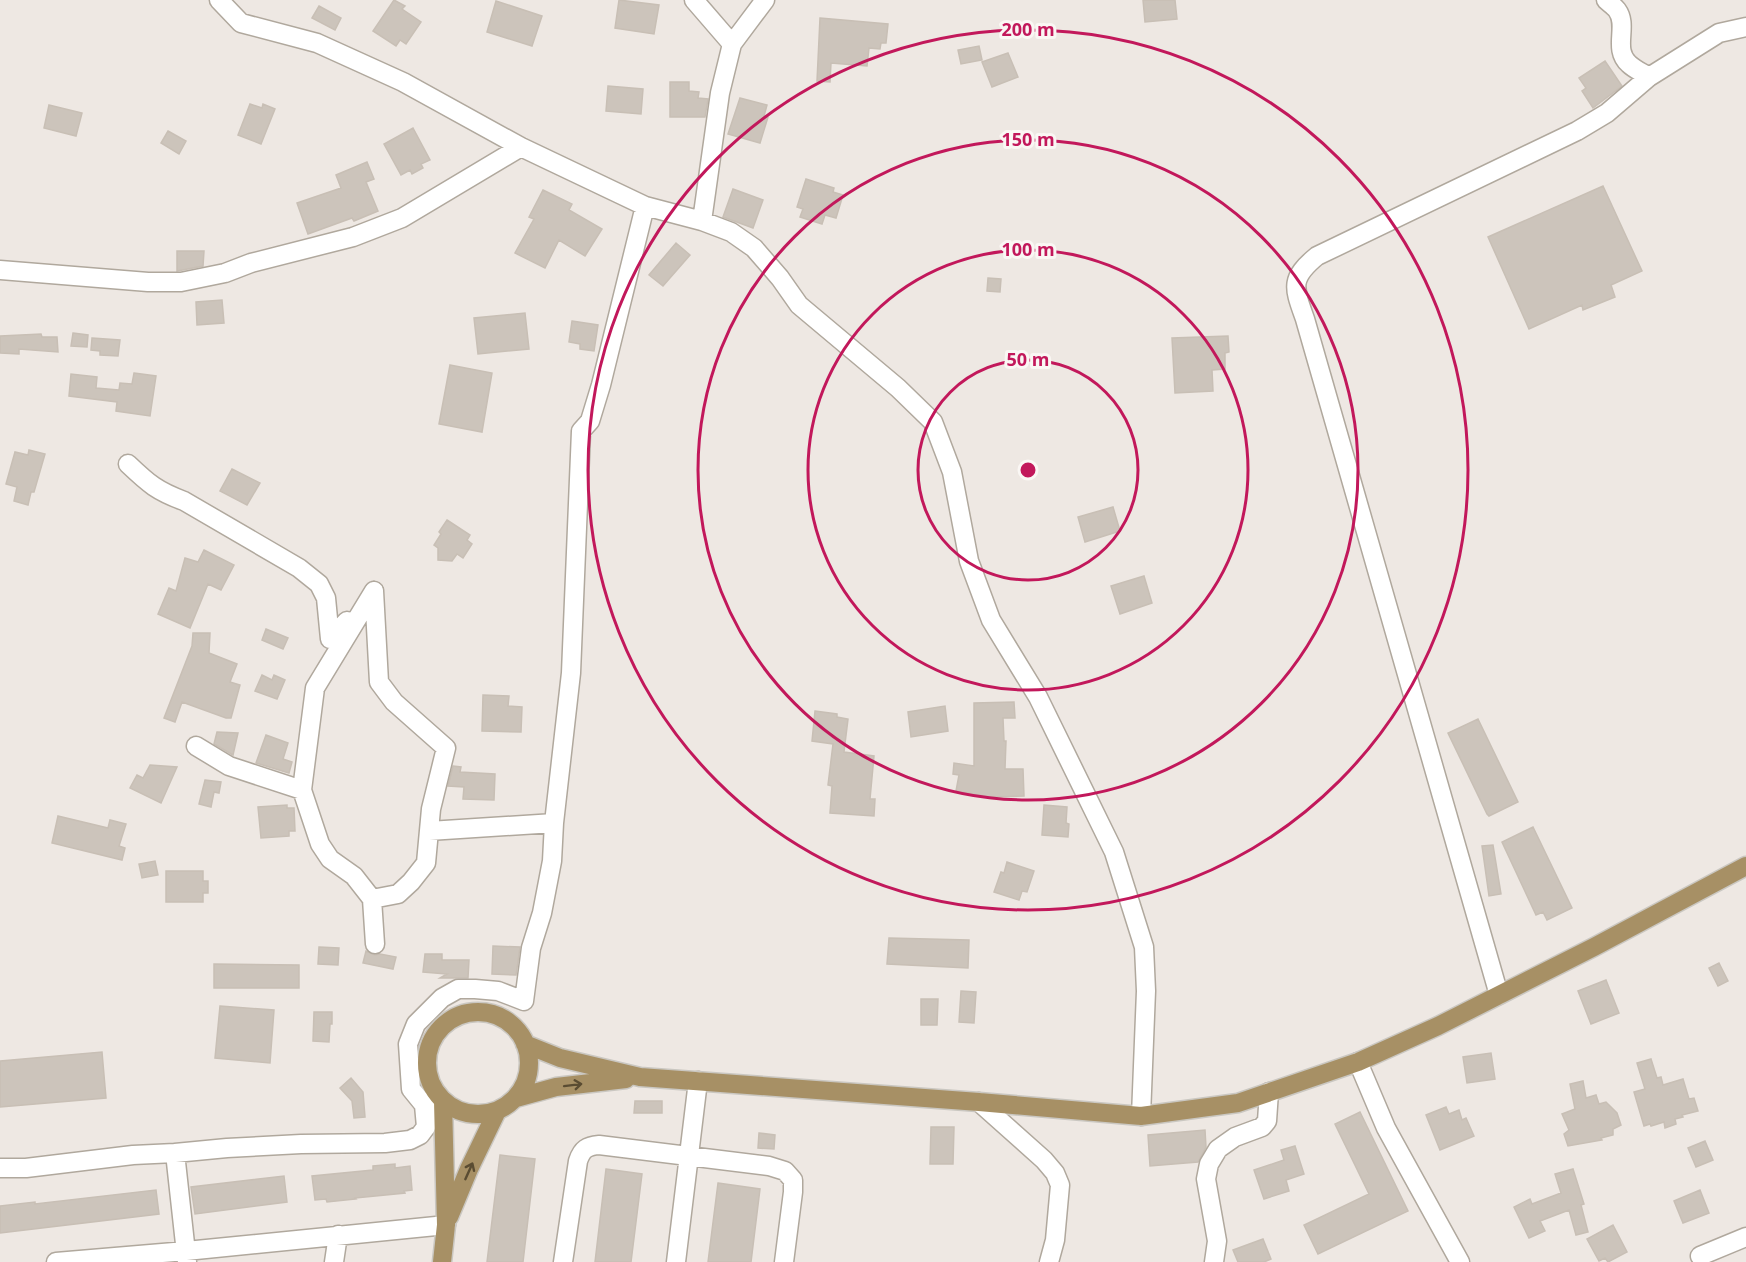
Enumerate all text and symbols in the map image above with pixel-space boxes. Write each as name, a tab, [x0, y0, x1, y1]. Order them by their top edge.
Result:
text: 200 m	[1001, 17, 1055, 41]
text: 150 m	[1001, 127, 1055, 151]
text: 100 m	[1001, 237, 1055, 261]
text: 50 m	[1007, 347, 1049, 371]
centre of rings	[1018, 460, 1038, 480]
one-way arrow	[562, 1080, 582, 1091]
one-way arrow	[464, 1162, 475, 1180]

